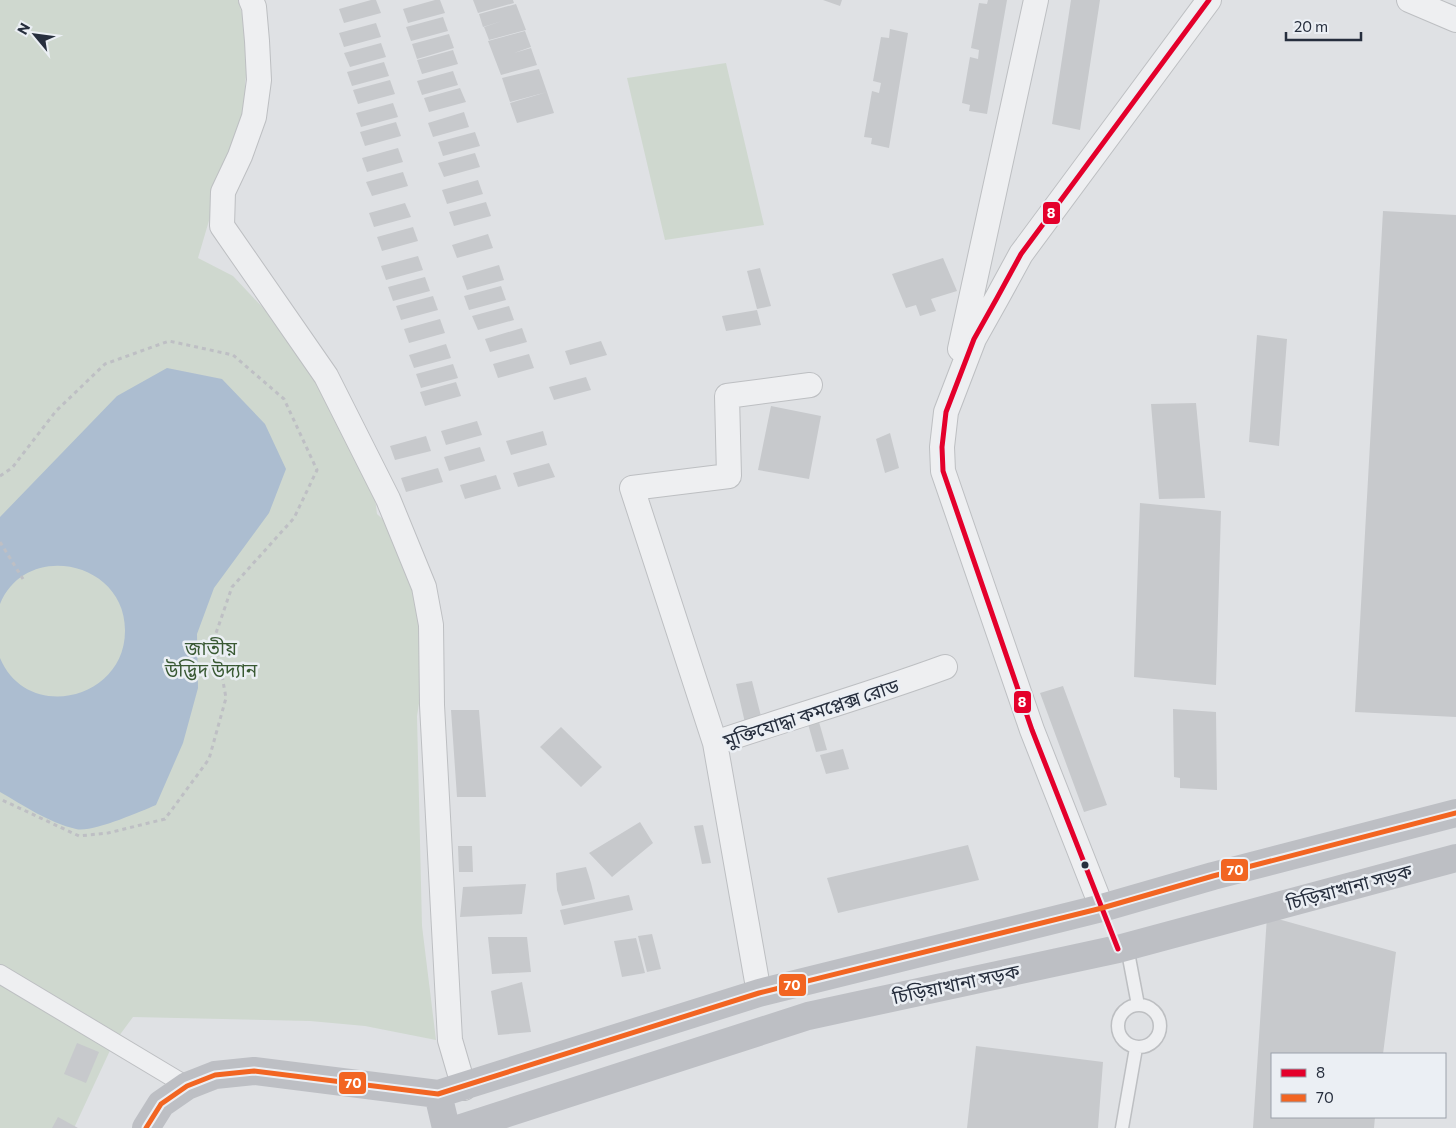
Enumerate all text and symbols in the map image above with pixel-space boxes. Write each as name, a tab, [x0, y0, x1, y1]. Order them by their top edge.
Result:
north arrow	[10, 10, 60, 60]
scale bar	[1286, 10, 1361, 42]
text: 20 m	[1294, 17, 1328, 35]
text: N	[13, 20, 33, 37]
line badge: 8	[1042, 201, 1061, 225]
text: 8	[1047, 204, 1056, 221]
park label: জাতীয় উদ্ভিদ উদ্যান	[164, 636, 258, 681]
street label: মুক্তিযোদ্ধা কমপ্লেক্স রোড	[719, 673, 902, 753]
line badge: 8	[1013, 690, 1032, 714]
text: 8	[1018, 693, 1027, 710]
line badge: 70	[1220, 858, 1249, 882]
street label: চিড়িয়াখানা সড়ক	[1283, 859, 1415, 915]
unlabelled marker	[1080, 860, 1090, 870]
text: 70	[1227, 861, 1243, 878]
street label: চিড়িয়াখানা সড়ক	[889, 959, 1022, 1008]
line badge: 70	[778, 973, 807, 997]
text: 70	[784, 976, 800, 993]
legend	[1271, 1053, 1446, 1118]
text: 8	[1316, 1063, 1325, 1081]
line badge: 70	[338, 1071, 367, 1095]
text: 70	[345, 1074, 361, 1091]
text: 70	[1316, 1088, 1334, 1106]

